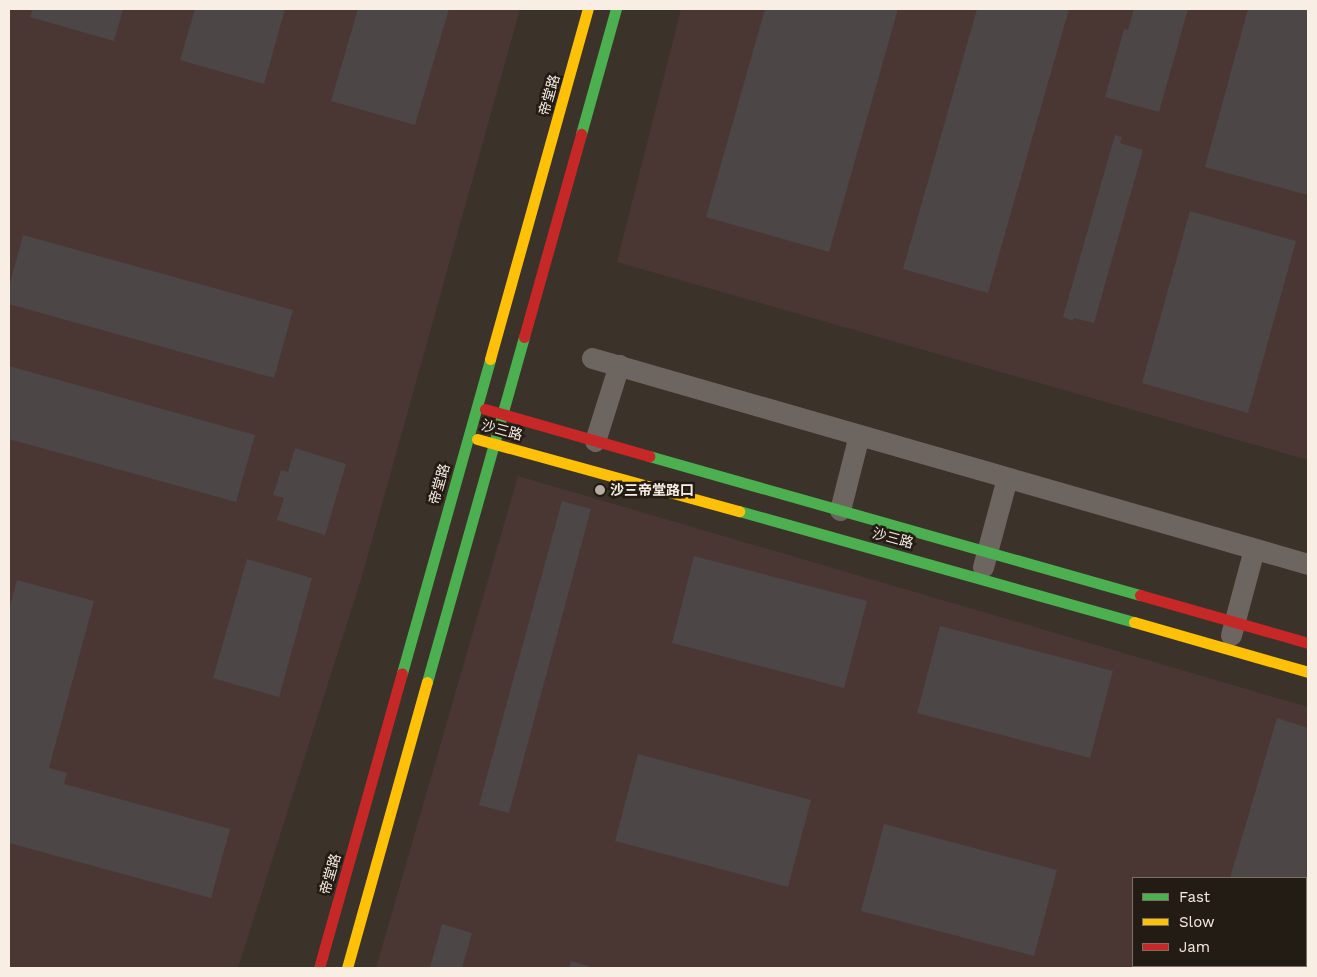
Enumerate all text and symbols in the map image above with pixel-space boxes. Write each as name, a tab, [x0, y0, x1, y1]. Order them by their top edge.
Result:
street label: 帝堂路	[535, 72, 563, 118]
street label: 沙三路	[480, 416, 524, 444]
street label: 帝堂路	[425, 461, 453, 507]
place label: 沙三帝堂路口	[610, 482, 694, 498]
marker: 沙三帝堂路口	[594, 484, 606, 496]
street label: 沙三路	[871, 524, 915, 552]
street label: 帝堂路	[316, 851, 344, 897]
legend	[1132, 877, 1307, 967]
text: Fast	[1179, 888, 1210, 906]
text: Slow	[1179, 913, 1215, 931]
text: Jam	[1179, 938, 1210, 956]

